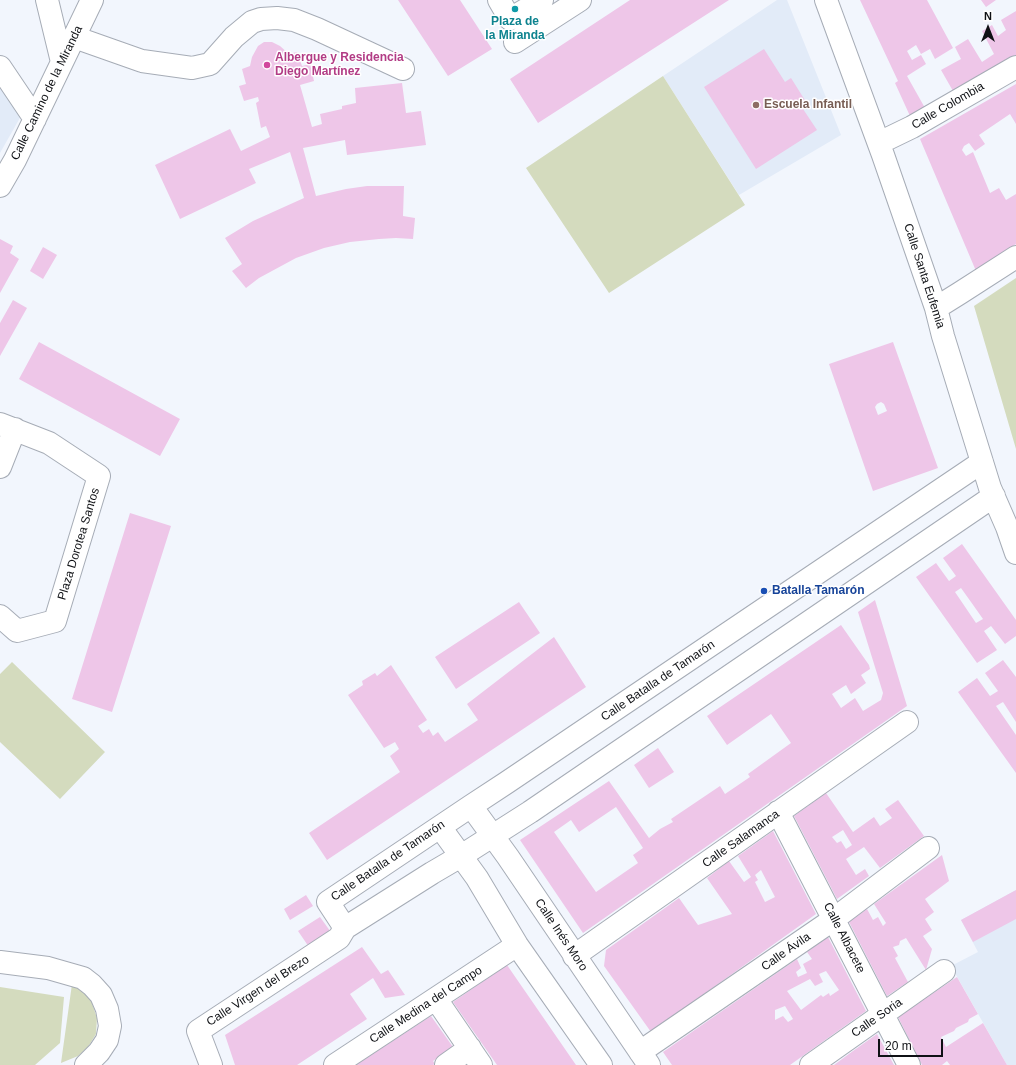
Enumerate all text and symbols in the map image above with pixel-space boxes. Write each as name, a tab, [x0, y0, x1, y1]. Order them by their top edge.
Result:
marker: Plaza de la Miranda	[510, 4, 520, 14]
north arrow	[968, 8, 1008, 48]
text: N	[984, 10, 992, 22]
place label: Plaza de la Miranda	[485, 15, 545, 43]
street label: Calle Camino de la Miranda	[8, 23, 86, 163]
place label: Albergue y Residencia Diego Martínez	[275, 51, 404, 79]
marker: Albergue y Residencia Diego Martínez	[262, 60, 272, 70]
street label: Calle Colombia	[909, 79, 987, 133]
place label: Escuela Infantil	[764, 98, 852, 112]
marker: Escuela Infantil	[751, 100, 761, 110]
street label: Calle Santa Eufemia	[900, 222, 948, 330]
street label: Plaza Dorotea Santos	[55, 486, 103, 602]
place label: Batalla Tamarón	[772, 584, 864, 598]
marker: Batalla Tamarón	[759, 586, 769, 596]
street label: Calle Batalla de Tamarón	[598, 638, 718, 724]
street label: Calle Salamanca	[700, 807, 782, 871]
street label: Calle Batalla de Tamarón	[328, 818, 448, 904]
street label: Calle Inés Moro	[532, 896, 590, 974]
street label: Calle Albacete	[820, 900, 868, 976]
street label: Calle Ávila	[759, 930, 813, 974]
street label: Calle Virgen del Brezo	[204, 953, 312, 1029]
street label: Calle Medina del Campo	[367, 963, 485, 1047]
street label: Calle Soria	[849, 995, 905, 1041]
scale bar	[880, 1031, 945, 1057]
text: 20 m	[885, 1039, 912, 1053]

